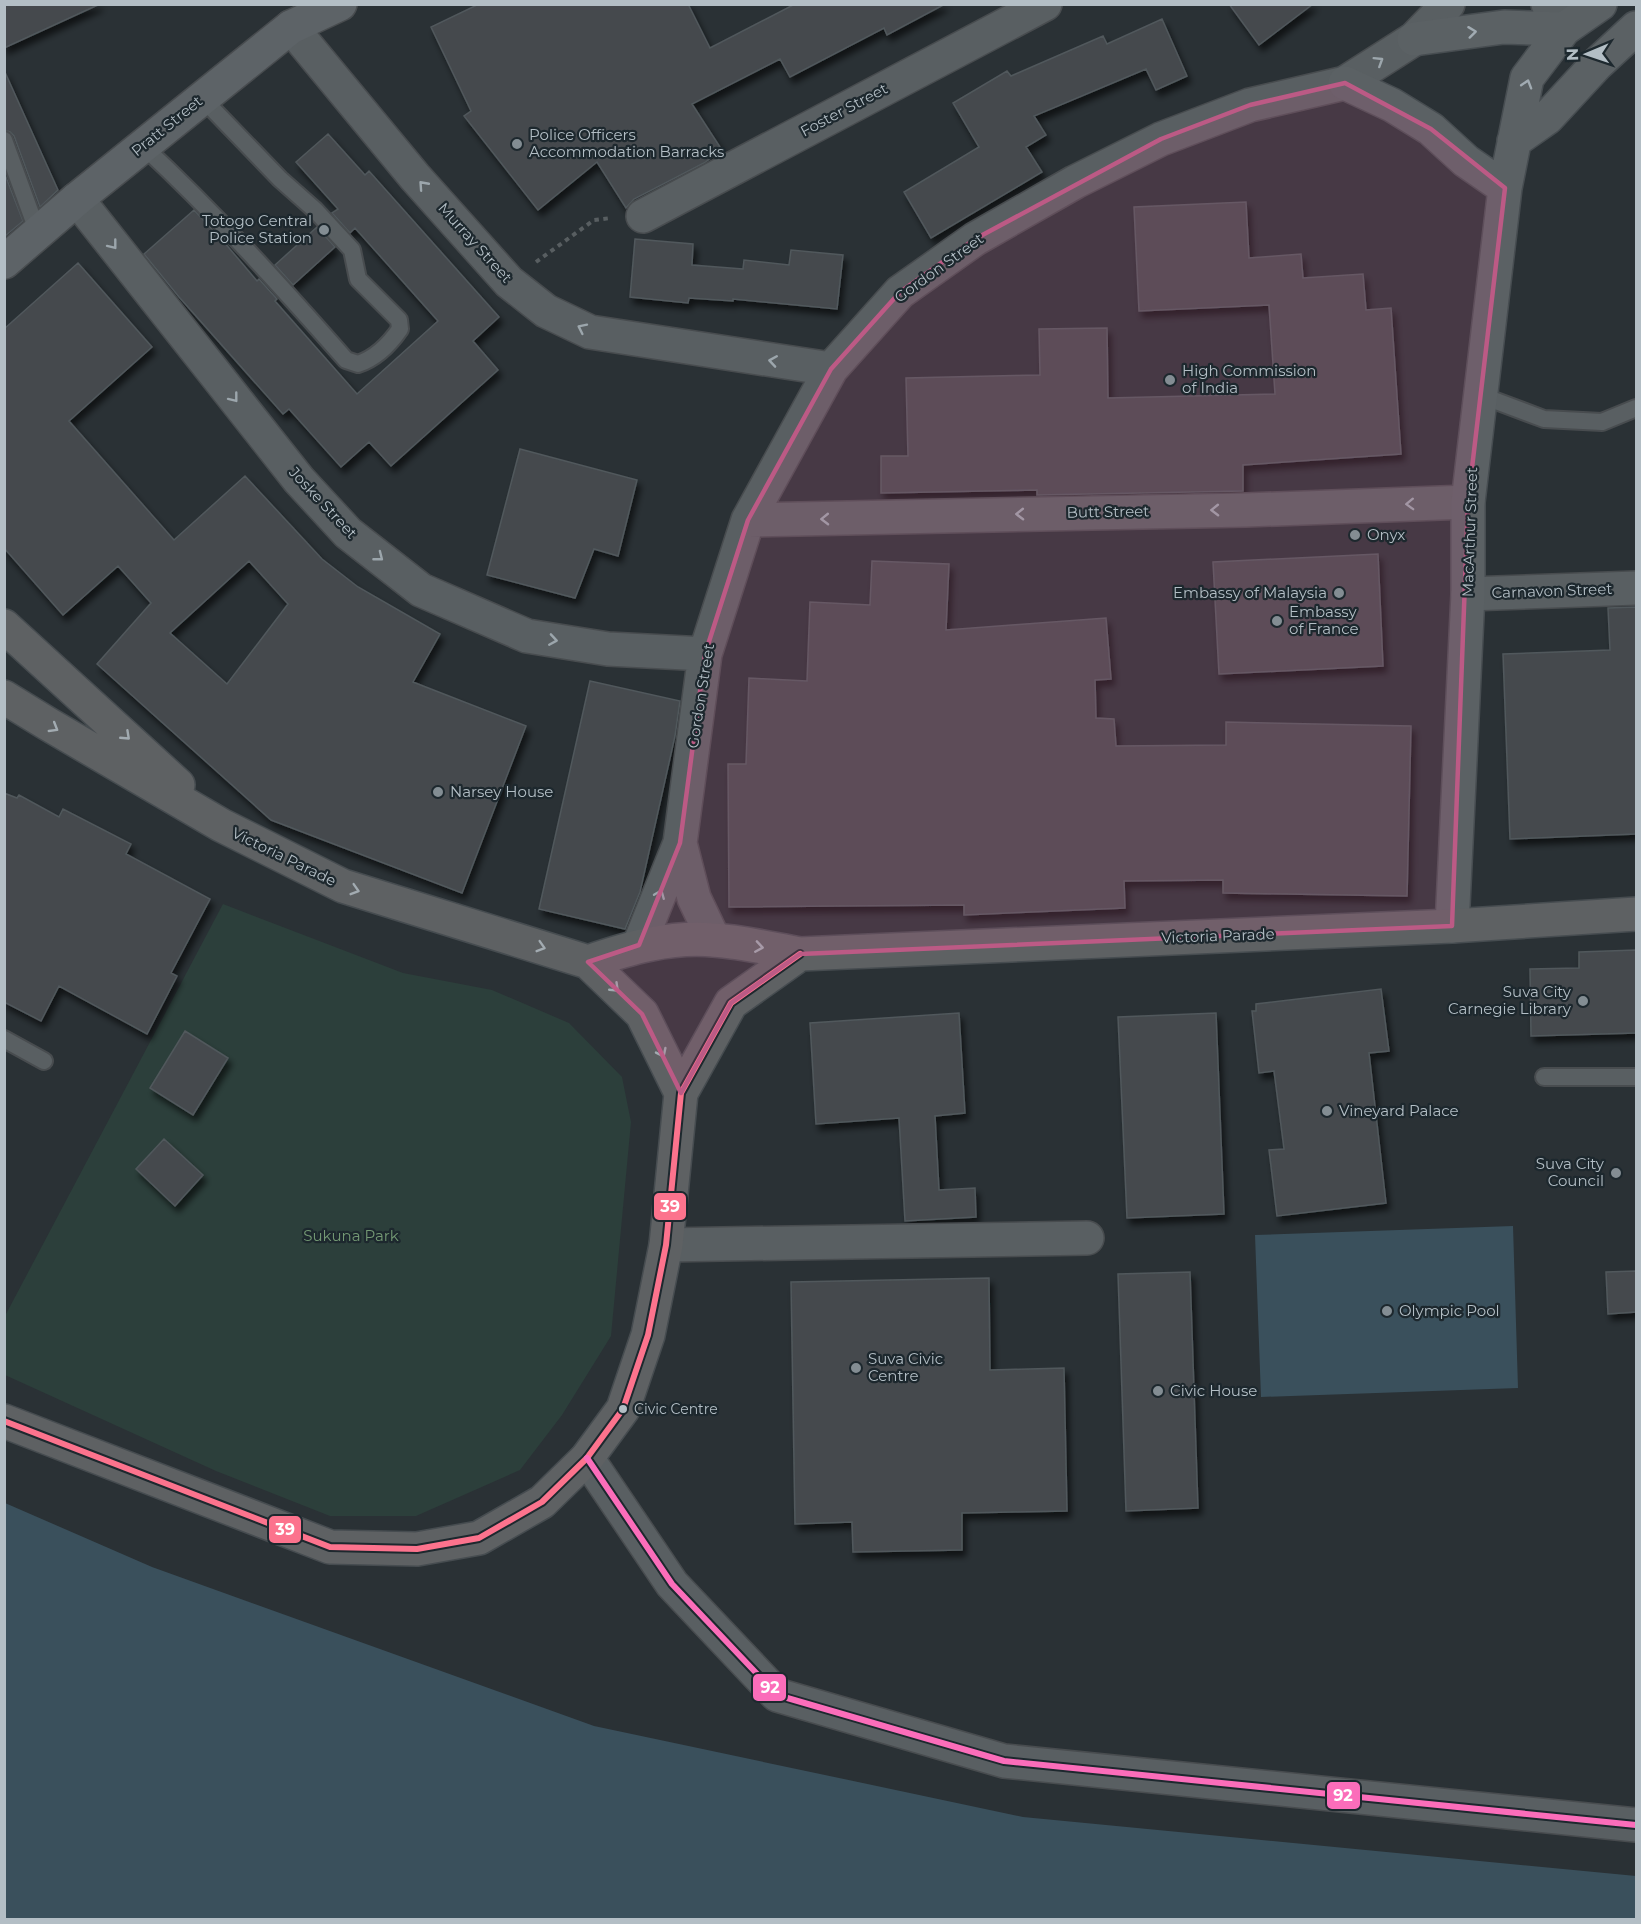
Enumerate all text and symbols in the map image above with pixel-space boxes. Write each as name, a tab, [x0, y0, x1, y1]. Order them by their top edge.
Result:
north arrow	[1557, 24, 1617, 84]
one-way arrow	[1467, 26, 1477, 38]
text: N	[1563, 48, 1582, 61]
one-way arrow	[1373, 58, 1384, 69]
street label: Foster Street	[797, 79, 891, 141]
one-way arrow	[1520, 79, 1532, 90]
street label: Pratt Street	[127, 91, 206, 160]
place label: Police Officers Accommodation Barracks	[529, 125, 724, 161]
marker: Police Officers Accommodation Barracks	[510, 137, 524, 151]
one-way arrow	[419, 181, 430, 192]
street label: Murray Street	[434, 199, 516, 287]
place label: Totogo Central Police Station	[202, 211, 312, 247]
marker: Totogo Central Police Station	[317, 223, 331, 237]
street label: Gordon Street	[890, 229, 987, 306]
one-way arrow	[106, 238, 117, 249]
one-way arrow	[577, 324, 588, 335]
one-way arrow	[769, 355, 778, 367]
place label: High Commission of India	[1182, 361, 1316, 397]
marker: High Commission of India	[1163, 373, 1177, 387]
one-way arrow	[227, 391, 238, 402]
street label: Joske Street	[285, 462, 361, 543]
street label: MacArthur Street	[1458, 467, 1481, 597]
one-way arrow	[1405, 498, 1414, 511]
street label: Butt Street	[1067, 501, 1149, 522]
one-way arrow	[1210, 504, 1219, 516]
one-way arrow	[1015, 507, 1024, 520]
one-way arrow	[820, 512, 829, 525]
place label: Onyx	[1367, 525, 1405, 544]
marker: Onyx	[1348, 528, 1362, 542]
one-way arrow	[372, 550, 383, 561]
street label: Carnavon Street	[1491, 579, 1613, 602]
place label: Embassy of Malaysia	[1173, 583, 1327, 602]
marker: Embassy of Malaysia	[1332, 586, 1346, 600]
place label: Embassy of France	[1289, 602, 1359, 638]
marker: Embassy of France	[1270, 614, 1284, 628]
one-way arrow	[548, 634, 557, 646]
street label: Gordon Street	[683, 642, 718, 750]
one-way arrow	[48, 720, 58, 732]
one-way arrow	[119, 729, 129, 740]
place label: Narsey House	[450, 782, 553, 801]
marker: Narsey House	[431, 785, 445, 799]
street label: Victoria Parade	[229, 823, 339, 890]
one-way arrow	[349, 883, 360, 895]
one-way arrow	[653, 890, 665, 901]
street label: Victoria Parade	[1161, 924, 1275, 947]
one-way arrow	[535, 940, 546, 952]
one-way arrow	[754, 940, 764, 953]
one-way arrow	[609, 981, 619, 992]
place label: Suva City Carnegie Library	[1448, 982, 1572, 1018]
marker: Suva City Carnegie Library	[1576, 994, 1590, 1008]
one-way arrow	[654, 1047, 666, 1058]
place label: Vineyard Palace	[1339, 1101, 1459, 1120]
marker: Vineyard Palace	[1320, 1104, 1334, 1118]
place label: Suva City Council	[1536, 1154, 1605, 1190]
marker: Suva City Council	[1609, 1166, 1623, 1180]
line badge: 39	[653, 1192, 687, 1221]
text: 39	[659, 1197, 680, 1216]
park label: Sukuna Park	[303, 1226, 399, 1245]
place label: Olympic Pool	[1399, 1301, 1500, 1320]
marker: Olympic Pool	[1380, 1304, 1394, 1318]
place label: Suva Civic Centre	[868, 1349, 943, 1385]
marker: Suva Civic Centre	[849, 1361, 863, 1375]
place label: Civic House	[1170, 1381, 1257, 1400]
marker: Civic House	[1151, 1384, 1165, 1398]
place label: Civic Centre	[634, 1400, 718, 1418]
marker: Civic Centre	[617, 1403, 629, 1415]
line badge: 39	[268, 1515, 302, 1544]
text: 39	[274, 1520, 295, 1539]
line badge: 92	[752, 1673, 787, 1702]
text: 92	[760, 1678, 780, 1697]
line badge: 92	[1326, 1781, 1361, 1810]
text: 92	[1333, 1786, 1353, 1805]

